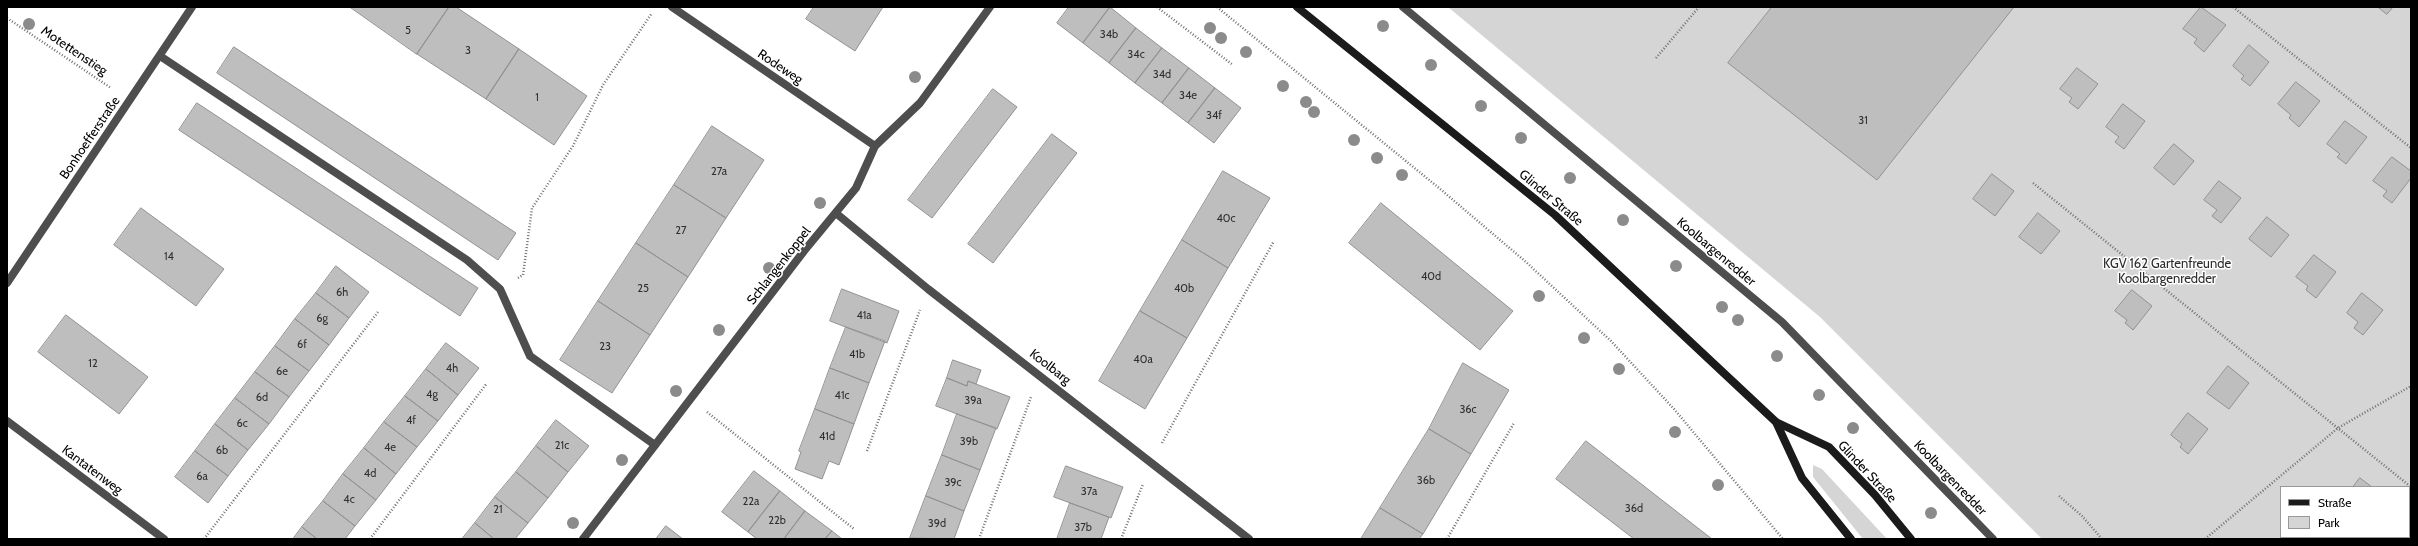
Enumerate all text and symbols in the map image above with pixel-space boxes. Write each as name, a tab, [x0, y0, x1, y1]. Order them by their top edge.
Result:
street label: Motettenstieg	[38, 23, 110, 79]
house number: 5	[405, 24, 411, 38]
house number: 34b	[1100, 28, 1118, 42]
house number: 3	[465, 44, 471, 58]
street label: Rodeweg	[754, 46, 806, 88]
house number: 34c	[1127, 48, 1145, 62]
house number: 34d	[1153, 68, 1171, 82]
house number: 34e	[1179, 89, 1197, 103]
house number: 1	[535, 91, 539, 105]
street label: Bonhoefferstraße	[57, 94, 123, 182]
house number: 34f	[1206, 109, 1222, 123]
house number: 31	[1858, 114, 1868, 128]
house number: 27a	[711, 165, 727, 179]
street label: Glinder Straße	[1516, 167, 1586, 229]
house number: 40c	[1216, 212, 1236, 226]
street label: Koolbargenredder	[1673, 215, 1759, 289]
house number: 27	[675, 224, 687, 238]
street label: Schlangenkoppel	[744, 224, 814, 308]
house number: 14	[164, 250, 174, 264]
park label: KGV 162 Gartenfreunde Koolbargenredder	[2103, 256, 2231, 287]
house number: 40d	[1421, 270, 1441, 284]
house number: 25	[637, 282, 649, 296]
house number: 40b	[1174, 282, 1194, 296]
house number: 6h	[336, 286, 348, 300]
house number: 41a	[856, 309, 872, 323]
house number: 6g	[316, 312, 328, 326]
house number: 6f	[297, 338, 307, 352]
house number: 23	[599, 340, 611, 354]
street label: Koolbarg	[1026, 346, 1074, 388]
house number: 41b	[849, 348, 865, 362]
house number: 40a	[1133, 353, 1153, 367]
house number: 12	[88, 357, 98, 371]
house number: 4h	[446, 362, 458, 376]
house number: 6e	[276, 365, 288, 379]
house number: 4g	[426, 388, 438, 402]
house number: 41c	[835, 389, 849, 403]
house number: 6d	[256, 391, 268, 405]
house number: 39a	[964, 394, 982, 408]
house number: 36c	[1459, 403, 1477, 417]
house number: 4f	[406, 414, 416, 428]
house number: 6c	[236, 417, 248, 431]
house number: 41d	[819, 430, 835, 444]
house number: 39b	[960, 435, 978, 449]
street label: Koolbargenredder	[1910, 437, 1990, 519]
street label: Glinder Straße	[1834, 438, 1900, 506]
house number: 21c	[555, 439, 569, 453]
house number: 4e	[384, 441, 396, 455]
street label: Kantatenweg	[59, 442, 125, 498]
house number: 6b	[216, 444, 228, 458]
house number: 4d	[364, 467, 376, 481]
house number: 6a	[196, 470, 208, 484]
house number: 36b	[1417, 474, 1435, 488]
house number: 39c	[944, 476, 962, 490]
house number: 37a	[1081, 485, 1097, 499]
legend	[2280, 486, 2410, 538]
house number: 4c	[343, 493, 355, 507]
house number: 22a	[743, 495, 759, 509]
text: Straße	[2318, 495, 2351, 510]
house number: 36d	[1625, 502, 1643, 516]
house number: 21	[493, 503, 503, 517]
house number: 22b	[768, 514, 786, 528]
text: Park	[2318, 515, 2340, 530]
house number: 39d	[928, 517, 946, 531]
house number: 37b	[1074, 521, 1092, 535]

